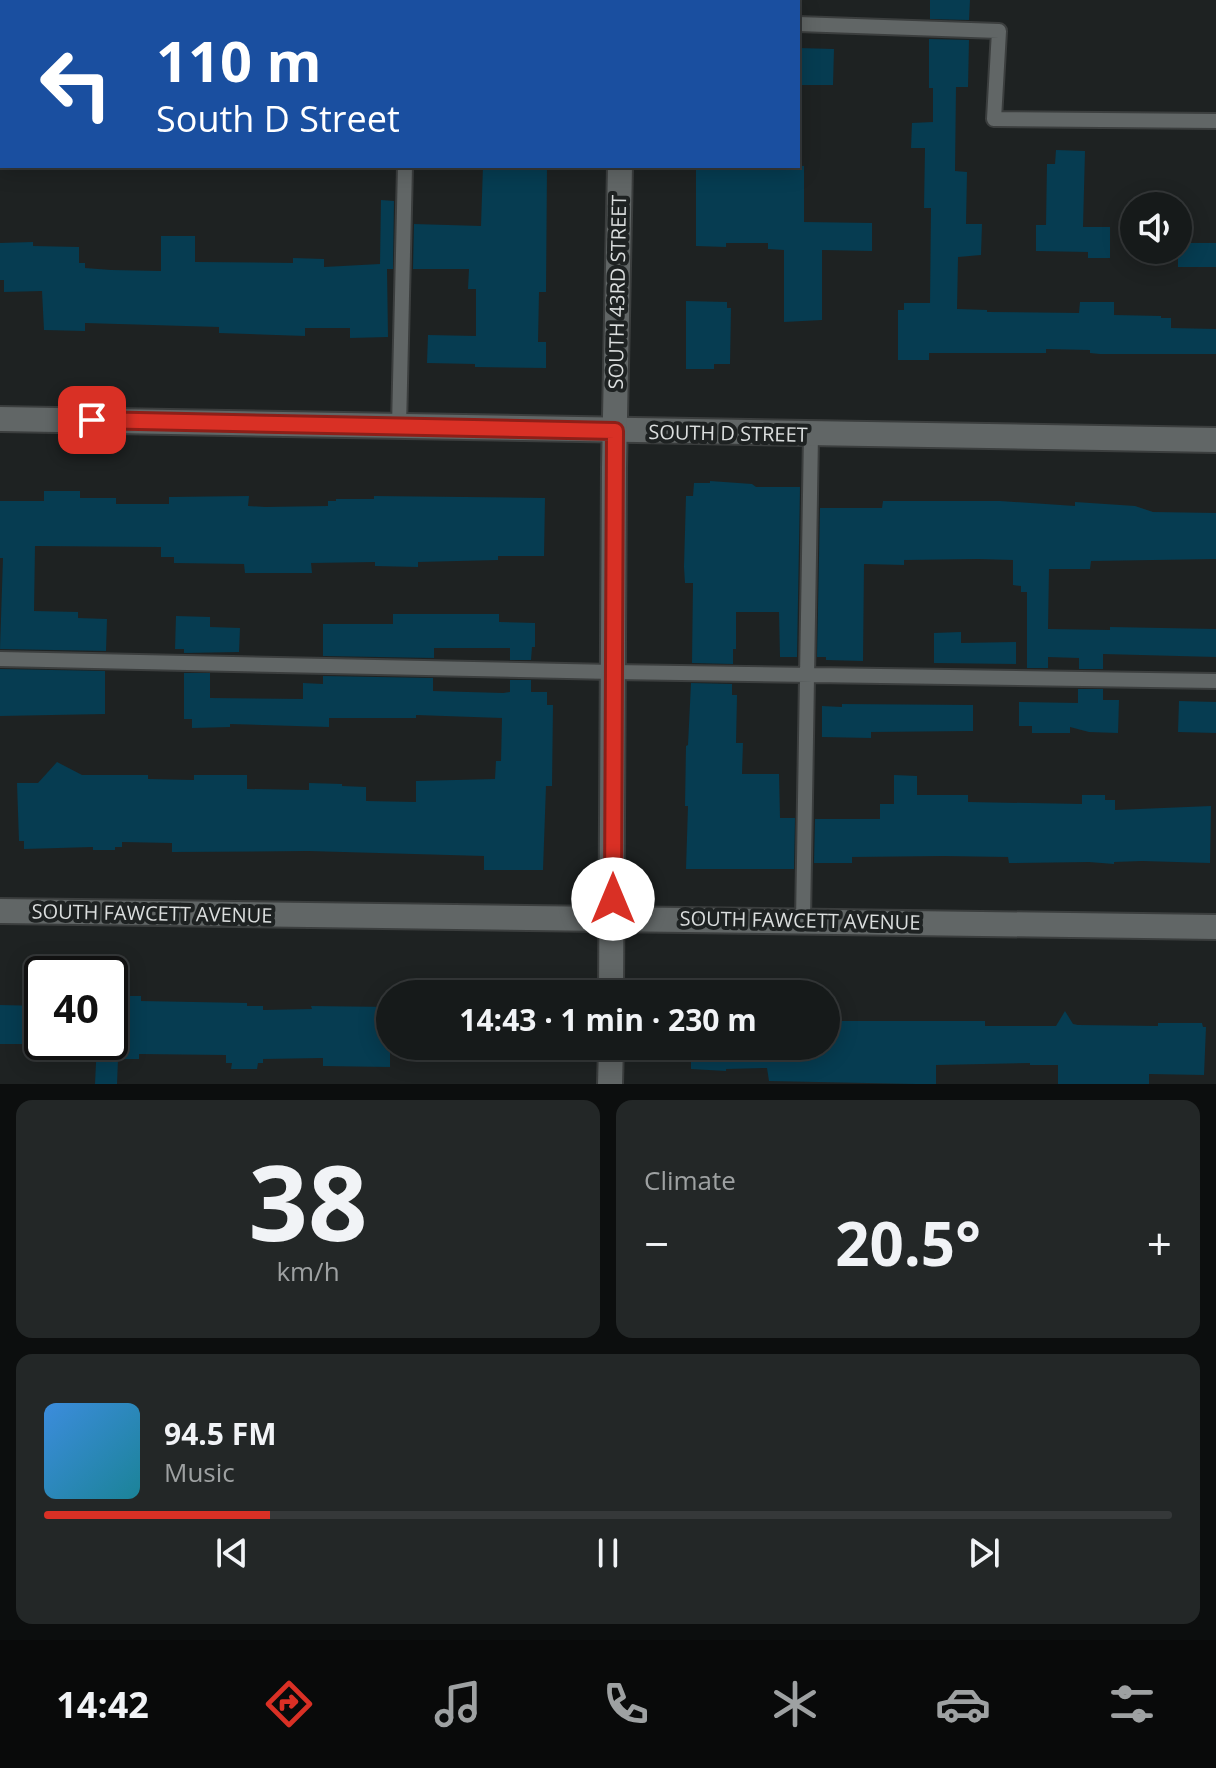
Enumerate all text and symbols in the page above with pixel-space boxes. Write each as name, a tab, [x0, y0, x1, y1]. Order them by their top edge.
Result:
text: 110 m	[156, 22, 322, 98]
icon: left	[24, 32, 128, 136]
text: South D Street	[156, 94, 400, 143]
map controls	[1120, 192, 1192, 264]
button: sound	[1120, 192, 1192, 264]
street label: SOUTH 43RD STREET	[602, 194, 632, 390]
pin	[58, 386, 126, 454]
icon: arrive	[70, 398, 114, 442]
street label: SOUTH D STREET	[648, 418, 808, 448]
position arrow	[571, 857, 655, 941]
street label: SOUTH FAWCETT AVENUE	[31, 897, 273, 929]
street label: SOUTH FAWCETT AVENUE	[679, 904, 921, 936]
speed limit sign: 40	[24, 956, 128, 1060]
text: 14:43 · 1 min · 230 m	[459, 999, 757, 1040]
text: 38	[249, 1130, 367, 1271]
text: Climate	[644, 1162, 736, 1198]
text: 20.5°	[835, 1202, 981, 1284]
text: −	[644, 1213, 669, 1273]
text: +	[1147, 1213, 1172, 1273]
text: km/h	[276, 1253, 340, 1289]
text: 94.5 FM	[164, 1413, 277, 1454]
text: Music	[164, 1454, 235, 1490]
icon: previous	[210, 1531, 254, 1575]
icon: pause	[586, 1531, 630, 1575]
icon: next	[962, 1531, 1006, 1575]
icon: directions	[261, 1676, 317, 1732]
icon: music	[430, 1676, 486, 1732]
icon: phone	[598, 1676, 654, 1732]
icon: climate	[767, 1676, 823, 1732]
icon: car	[935, 1676, 991, 1732]
icon: filters	[1104, 1676, 1160, 1732]
text: 14:42	[56, 1680, 149, 1729]

